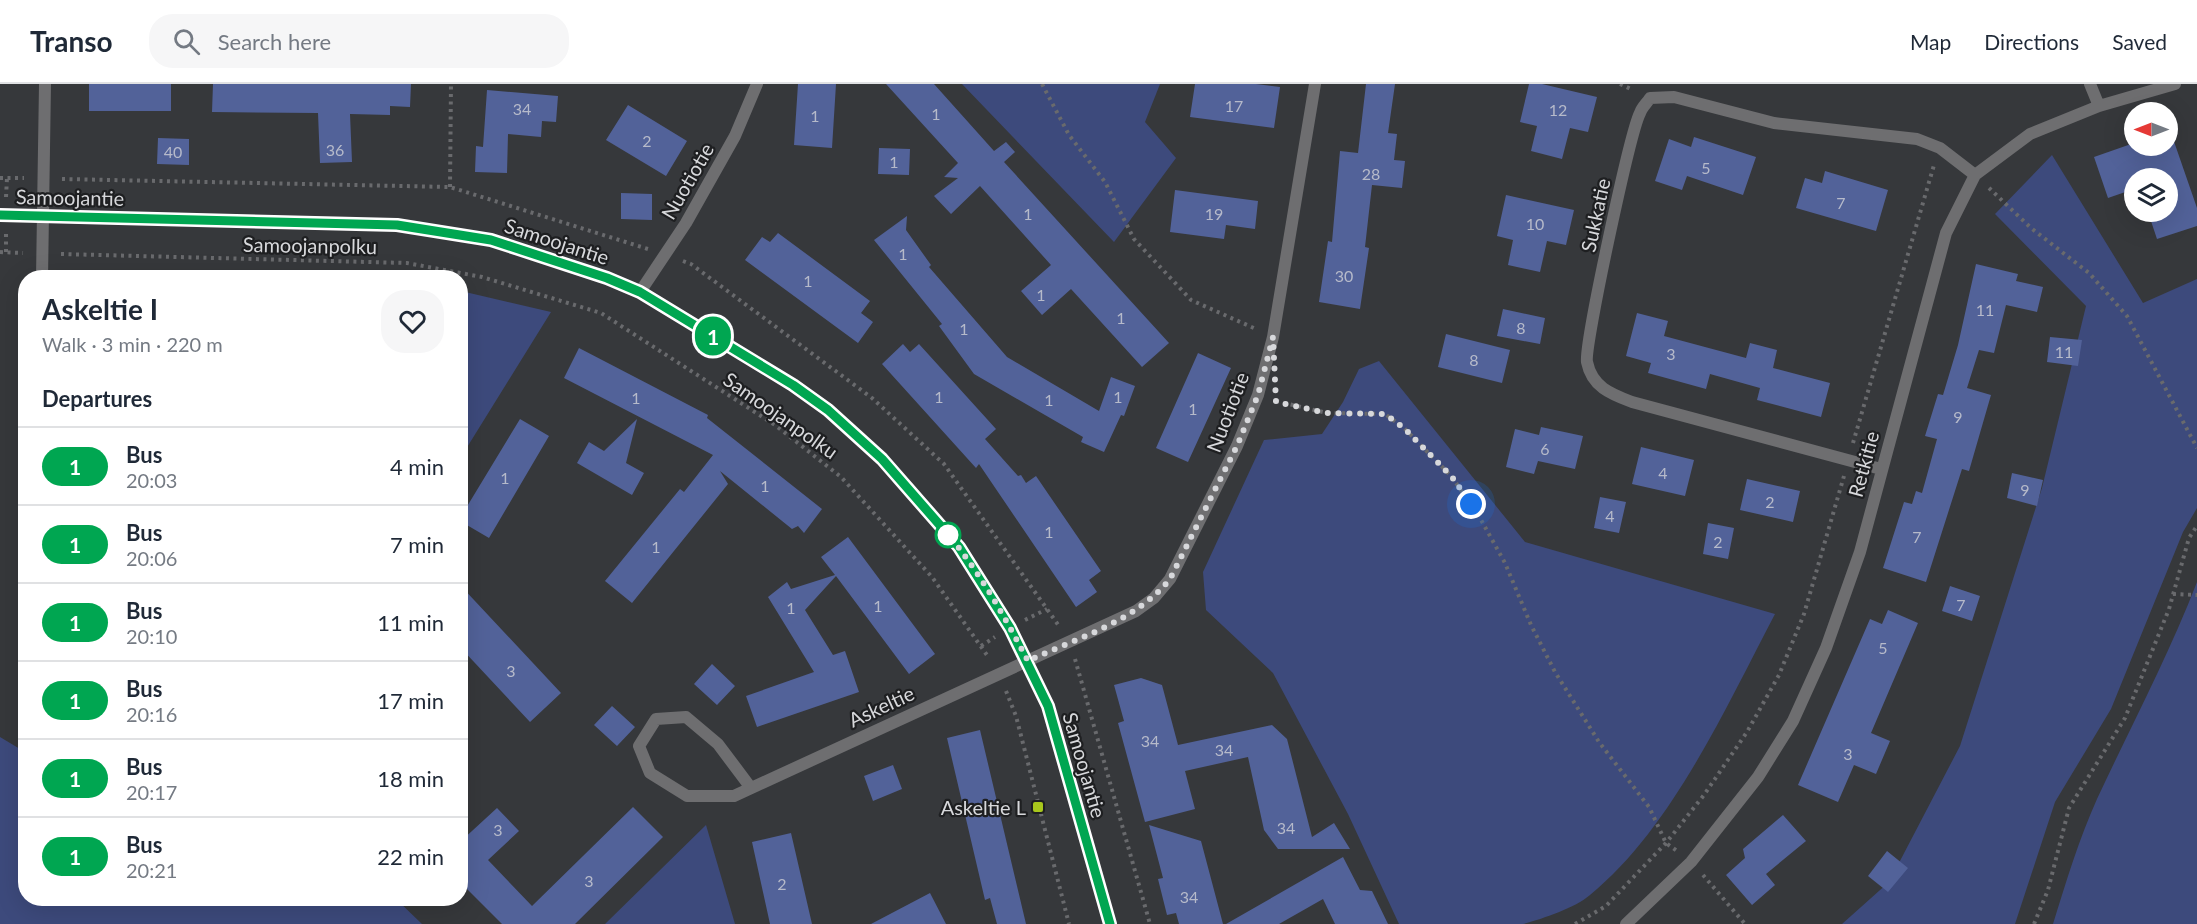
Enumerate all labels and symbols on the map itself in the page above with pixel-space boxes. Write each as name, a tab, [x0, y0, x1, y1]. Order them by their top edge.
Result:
house number: 17	[1225, 96, 1243, 115]
house number: 34	[513, 99, 531, 118]
house number: 12	[1549, 100, 1567, 119]
north arrow	[2124, 102, 2178, 156]
house number: 1	[931, 104, 941, 123]
house number: 1	[810, 106, 820, 125]
house number: 2	[642, 131, 652, 150]
street label: Nuotiotie	[656, 139, 718, 223]
house number: 36	[326, 140, 344, 159]
house number: 40	[164, 142, 182, 161]
house number: 1	[889, 152, 899, 171]
house number: 5	[1701, 158, 1711, 177]
house number: 28	[1362, 164, 1380, 183]
street label: Sukkatie	[1575, 176, 1615, 254]
street label: Samoojantie	[16, 184, 124, 210]
house number: 7	[1836, 193, 1846, 212]
house number: 1	[1023, 204, 1033, 223]
house number: 19	[1205, 204, 1223, 223]
street label: Samoojantie	[502, 213, 612, 269]
house number: 10	[1526, 214, 1544, 233]
street label: Samoojanpolku	[243, 232, 377, 258]
house number: 1	[898, 244, 908, 263]
house number: 30	[1335, 266, 1353, 285]
house number: 1	[803, 271, 813, 290]
house number: 1	[1036, 285, 1046, 304]
house number: 11	[1976, 300, 1994, 319]
house number: 1	[1116, 308, 1126, 327]
line badge: 1	[694, 316, 732, 356]
house number: 8	[1516, 318, 1526, 337]
house number: 1	[959, 319, 969, 338]
house number: 11	[2055, 342, 2073, 361]
house number: 3	[1666, 344, 1676, 363]
house number: 8	[1469, 350, 1479, 369]
street label: Samoojanpolku	[719, 367, 843, 463]
street label: Nuotiotie	[1201, 369, 1253, 455]
house number: 1	[934, 387, 944, 406]
house number: 1	[1113, 387, 1123, 406]
house number: 1	[631, 388, 641, 407]
house number: 1	[1044, 390, 1054, 409]
house number: 1	[1188, 399, 1198, 418]
house number: 9	[1953, 407, 1963, 426]
street label: Retkitie	[1843, 428, 1883, 500]
house number: 6	[1540, 439, 1550, 458]
house number: 4	[1658, 463, 1668, 482]
house number: 1	[500, 468, 510, 487]
house number: 1	[760, 476, 770, 495]
house number: 9	[2020, 480, 2030, 499]
your location	[1456, 489, 1486, 519]
house number: 2	[1765, 492, 1775, 511]
house number: 4	[1605, 506, 1615, 525]
unlabelled marker	[935, 522, 961, 548]
house number: 1	[1044, 522, 1054, 541]
house number: 7	[1912, 527, 1922, 546]
house number: 2	[1713, 532, 1723, 551]
house number: 1	[651, 537, 661, 556]
house number: 7	[1956, 595, 1966, 614]
house number: 1	[873, 596, 883, 615]
house number: 1	[786, 598, 796, 617]
house number: 5	[1878, 638, 1888, 657]
house number: 3	[506, 661, 516, 680]
street label: Askeltie	[844, 680, 918, 732]
street label: Samoojantie	[1059, 710, 1111, 820]
house number: 34	[1141, 731, 1159, 750]
house number: 34	[1215, 740, 1233, 759]
house number: 3	[1843, 744, 1853, 763]
place label: Askeltie L	[941, 795, 1026, 819]
marker: Askeltie L	[1031, 800, 1045, 814]
house number: 34	[1277, 818, 1295, 837]
house number: 3	[493, 820, 503, 839]
house number: 3	[584, 871, 594, 890]
house number: 2	[777, 874, 787, 893]
house number: 34	[1180, 887, 1198, 906]

